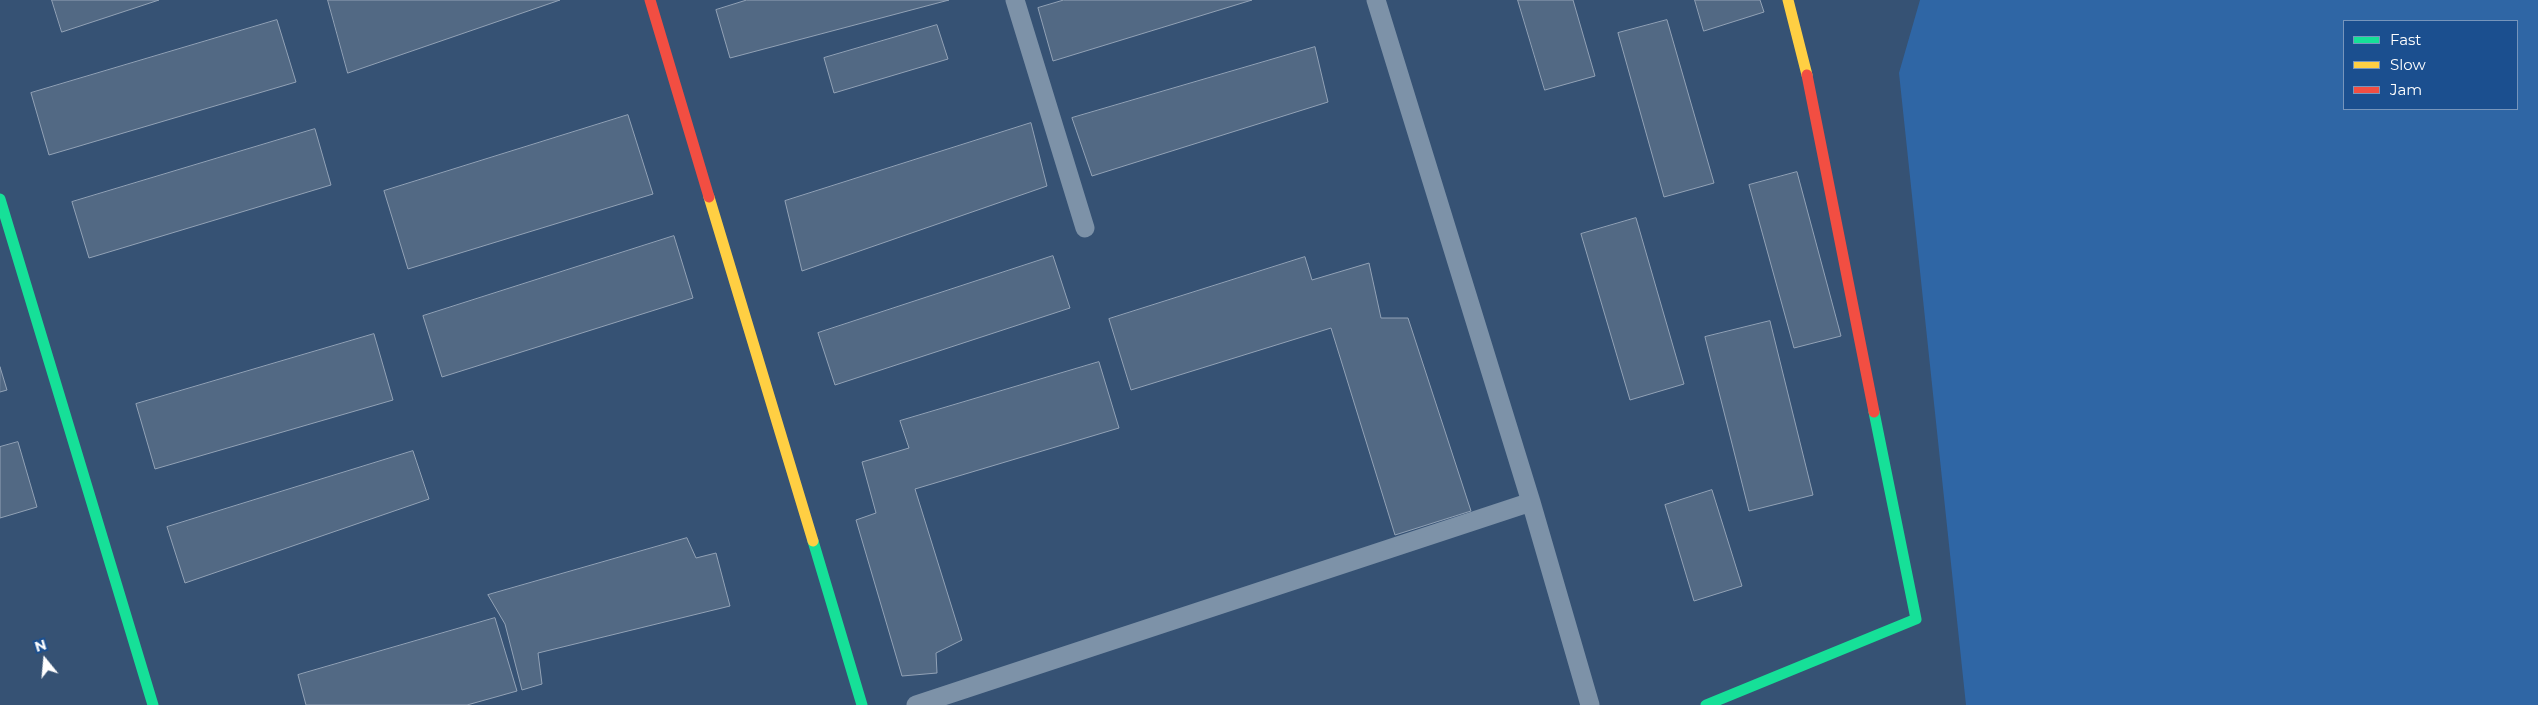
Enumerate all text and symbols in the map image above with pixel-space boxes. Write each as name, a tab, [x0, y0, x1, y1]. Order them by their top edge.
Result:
legend	[2343, 20, 2518, 110]
text: Fast	[2390, 30, 2421, 49]
text: Slow	[2390, 55, 2426, 74]
text: Jam	[2390, 80, 2422, 99]
north arrow	[20, 635, 70, 685]
text: N	[33, 635, 49, 656]

